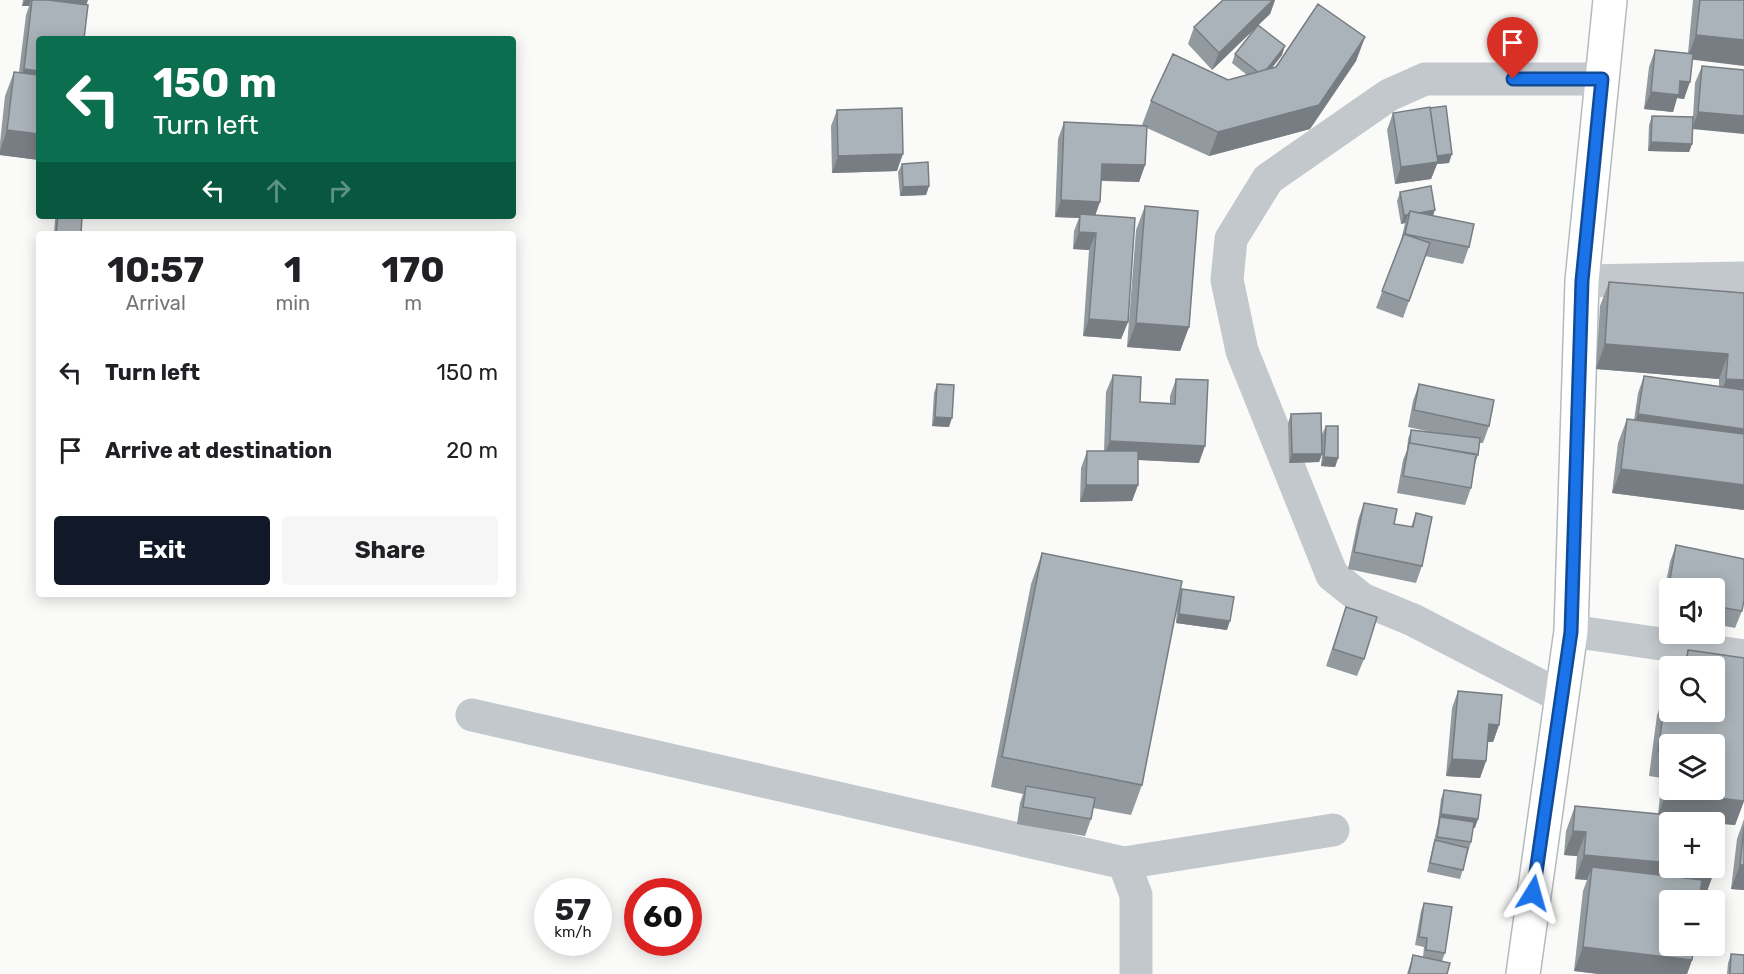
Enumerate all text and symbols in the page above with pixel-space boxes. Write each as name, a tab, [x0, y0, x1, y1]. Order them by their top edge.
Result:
pin	[1487, 17, 1538, 79]
icon: arrive	[1496, 26, 1529, 59]
text: 150 m	[153, 58, 277, 108]
icon: left	[54, 60, 132, 138]
text: Turn left	[153, 109, 258, 141]
icon: left	[197, 174, 230, 207]
icon: ahead	[260, 174, 293, 207]
icon: right	[323, 174, 356, 207]
text: 10:57	[107, 248, 204, 291]
text: 1	[284, 248, 302, 291]
text: 170	[382, 248, 445, 291]
text: Arrival	[126, 291, 186, 315]
text: min	[276, 291, 310, 315]
text: m	[404, 291, 422, 315]
icon: left	[54, 356, 87, 389]
text: Turn left	[105, 359, 200, 386]
text: 150 m	[437, 359, 498, 386]
icon: arrive	[54, 434, 87, 467]
text: Arrive at destination	[105, 437, 332, 464]
text: 20 m	[446, 437, 498, 464]
button: Exit	[54, 516, 270, 585]
button: Share	[282, 516, 498, 585]
map controls	[1659, 578, 1725, 956]
button: sound	[1659, 578, 1725, 644]
button: search	[1659, 656, 1725, 722]
button: layers	[1659, 734, 1725, 800]
button: +	[1659, 812, 1725, 878]
position arrow	[1501, 861, 1565, 925]
speed limit sign: 60	[624, 878, 702, 956]
button: −	[1659, 890, 1725, 956]
text: 57	[555, 892, 591, 928]
text: km/h	[554, 923, 592, 941]

